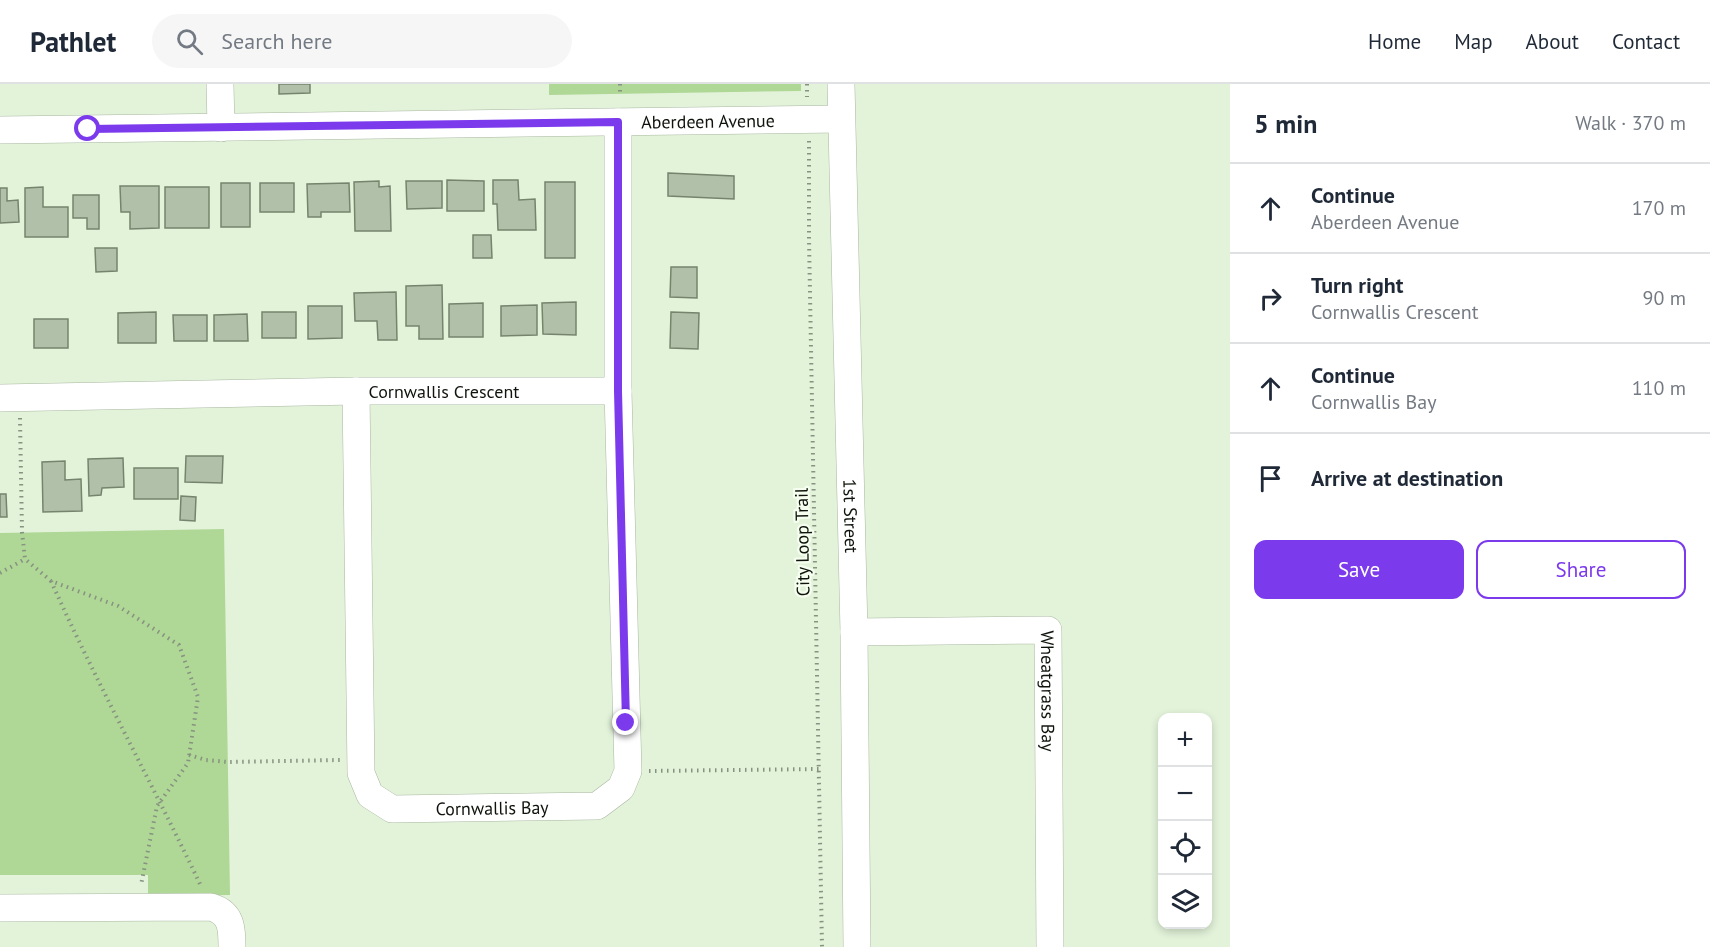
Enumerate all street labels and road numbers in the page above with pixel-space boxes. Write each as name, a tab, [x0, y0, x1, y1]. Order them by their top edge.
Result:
street label: Aberdeen Avenue	[641, 108, 775, 133]
street label: Cornwallis Crescent	[368, 380, 519, 403]
street label: 1st Street	[839, 478, 864, 553]
street label: City Loop Trail	[790, 487, 814, 596]
street label: Wheatgrass Bay	[1037, 630, 1060, 752]
street label: Cornwallis Bay	[435, 795, 549, 820]

